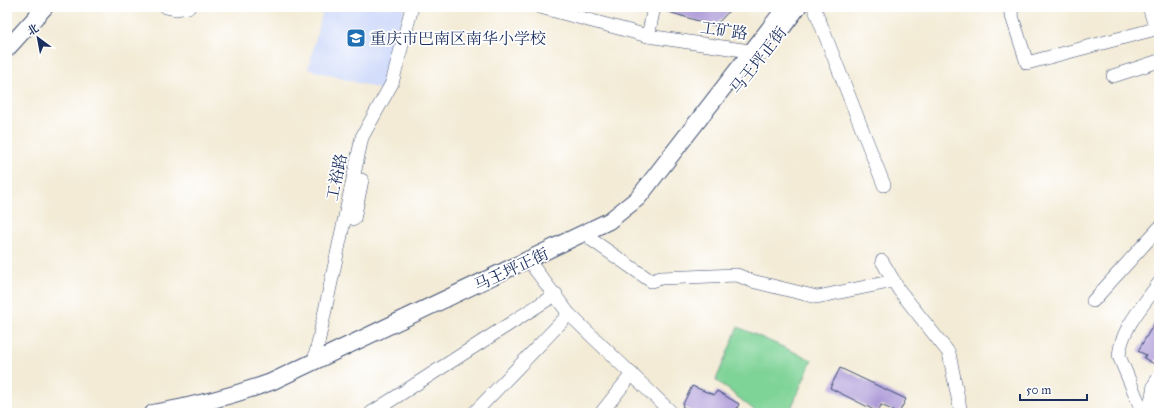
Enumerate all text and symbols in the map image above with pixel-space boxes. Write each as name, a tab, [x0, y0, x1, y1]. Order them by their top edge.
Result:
north arrow	[18, 18, 58, 58]
street label: 工矿路	[699, 18, 749, 43]
text: 北	[25, 22, 41, 38]
street label: 马王坪正街	[726, 23, 791, 98]
school or university icon: 重庆市巴南区南华小学校	[345, 27, 367, 49]
place label: 重庆市巴南区南华小学校	[370, 29, 546, 48]
street label: 工裕路	[322, 152, 351, 203]
street label: 马王坪正街	[471, 244, 551, 295]
scale bar	[1020, 376, 1087, 402]
text: 50 m	[1026, 383, 1051, 397]

